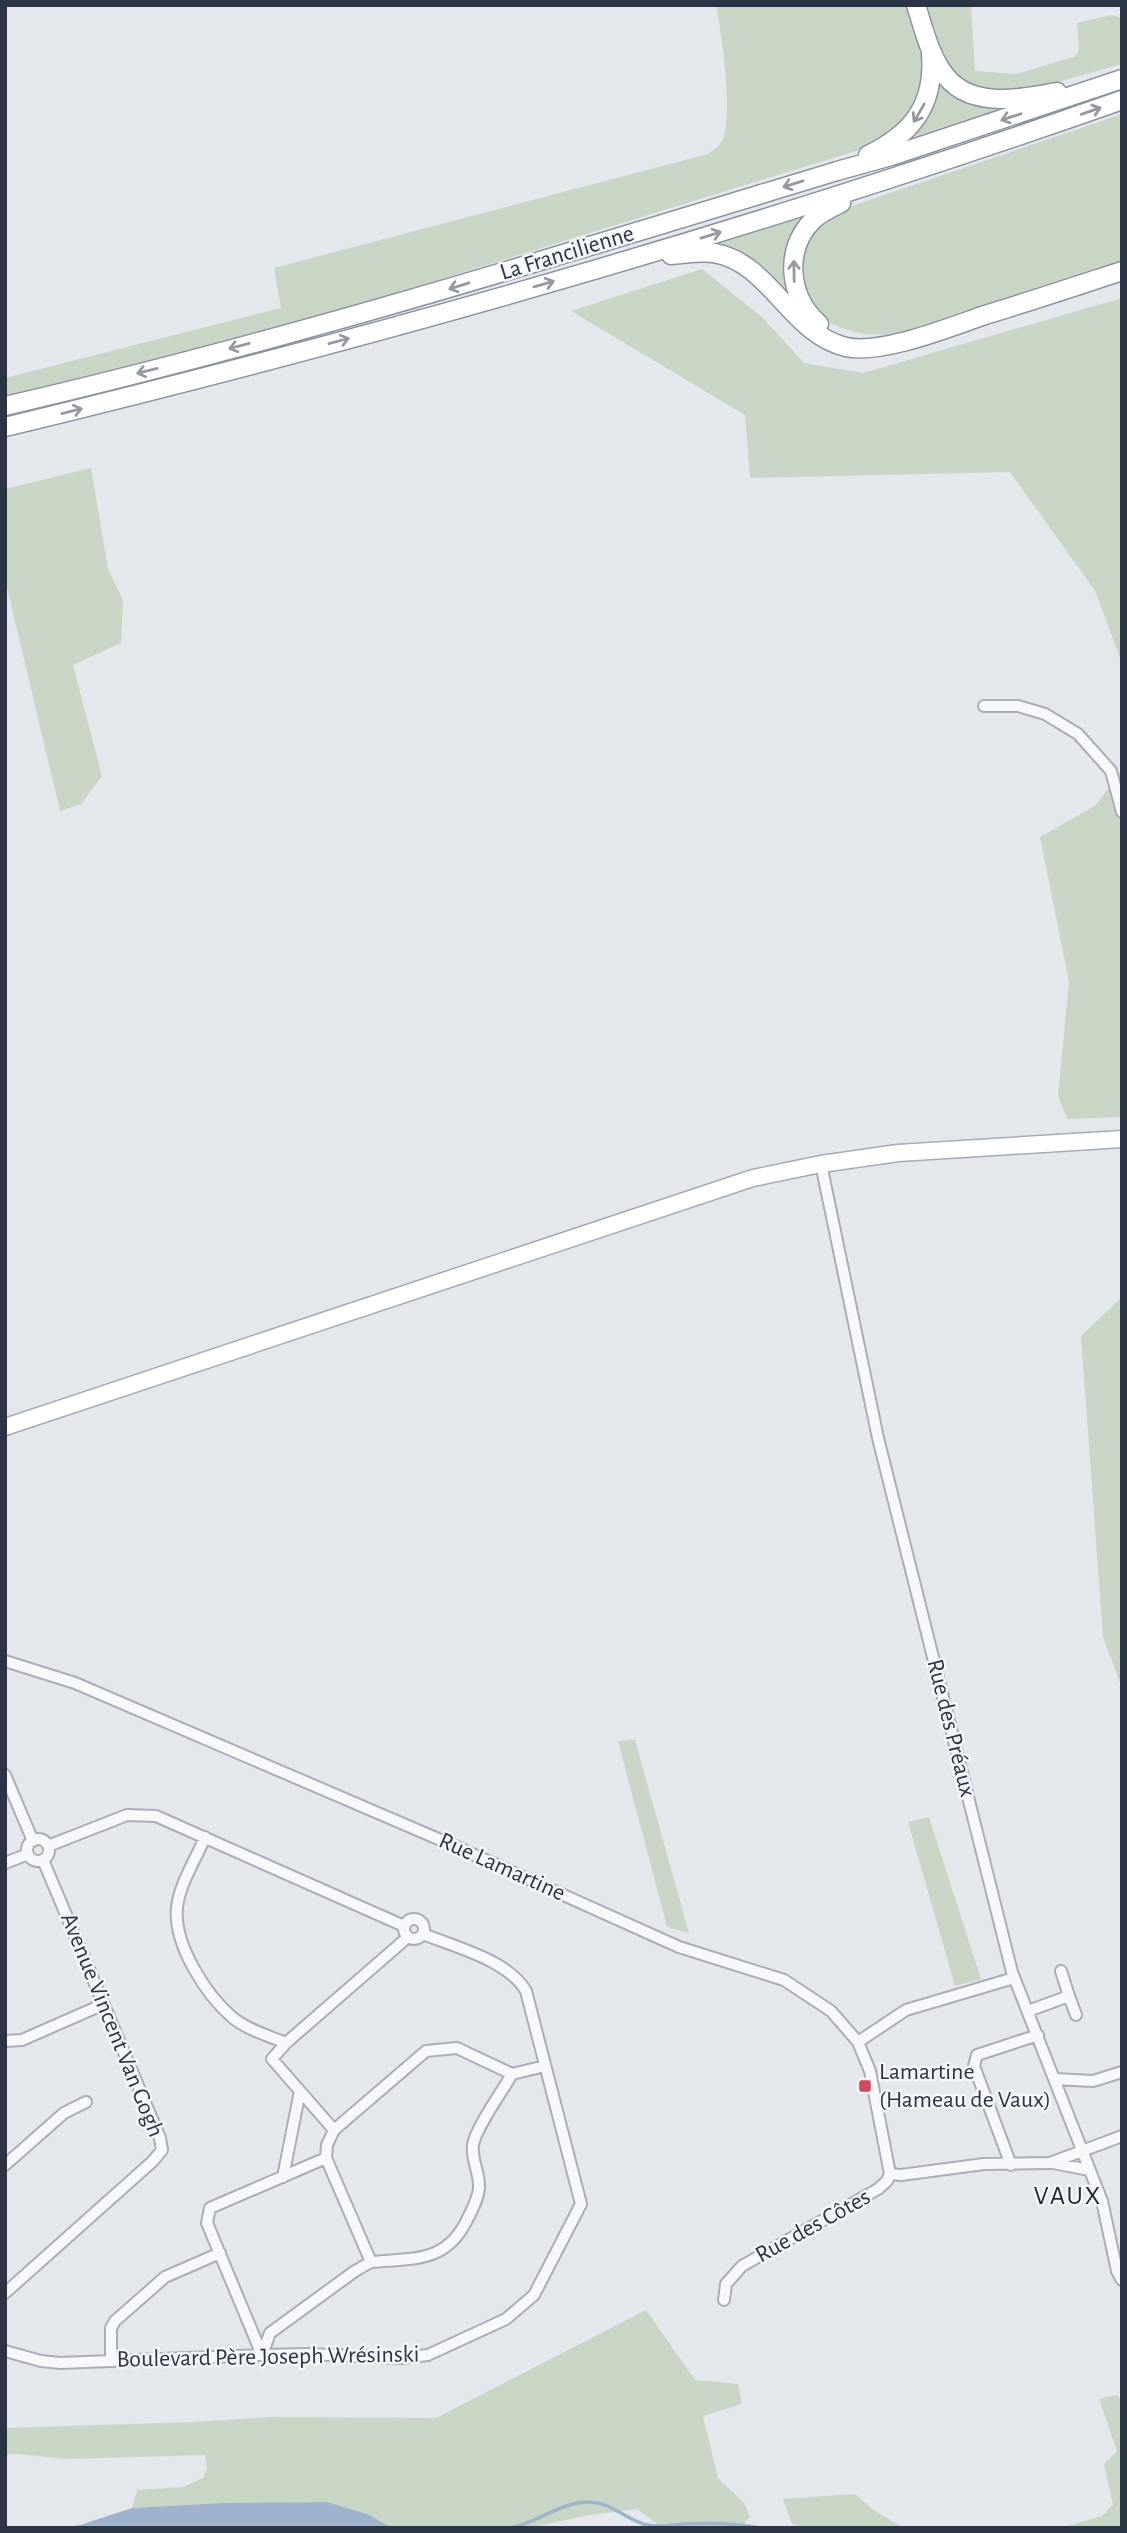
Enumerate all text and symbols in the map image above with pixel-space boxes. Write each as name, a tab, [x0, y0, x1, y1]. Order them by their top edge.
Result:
one-way arrow	[912, 102, 926, 122]
one-way arrow	[1079, 104, 1101, 116]
one-way arrow	[1000, 112, 1022, 124]
one-way arrow	[783, 178, 805, 191]
street label: La Francilienne	[497, 221, 637, 285]
one-way arrow	[700, 227, 722, 240]
one-way arrow	[787, 260, 800, 283]
one-way arrow	[532, 277, 555, 290]
one-way arrow	[448, 280, 470, 293]
one-way arrow	[327, 334, 350, 347]
one-way arrow	[229, 341, 251, 354]
one-way arrow	[136, 365, 159, 378]
one-way arrow	[60, 404, 82, 417]
street label: Rue des Préaux	[922, 1657, 980, 1800]
street label: Rue Lamartine	[435, 1828, 569, 1906]
street label: Avenue Vincent Van Gogh	[56, 1910, 168, 2140]
place label: Lamartine (Hameau de Vaux)	[879, 2060, 1051, 2112]
marker: Lamartine (Hameau de Vaux)	[857, 2078, 873, 2094]
district label: VAUX	[1034, 2183, 1102, 2209]
street label: Rue des Côtes	[751, 2185, 875, 2267]
street label: Boulevard Père Joseph Wrésinski	[116, 2342, 420, 2372]

